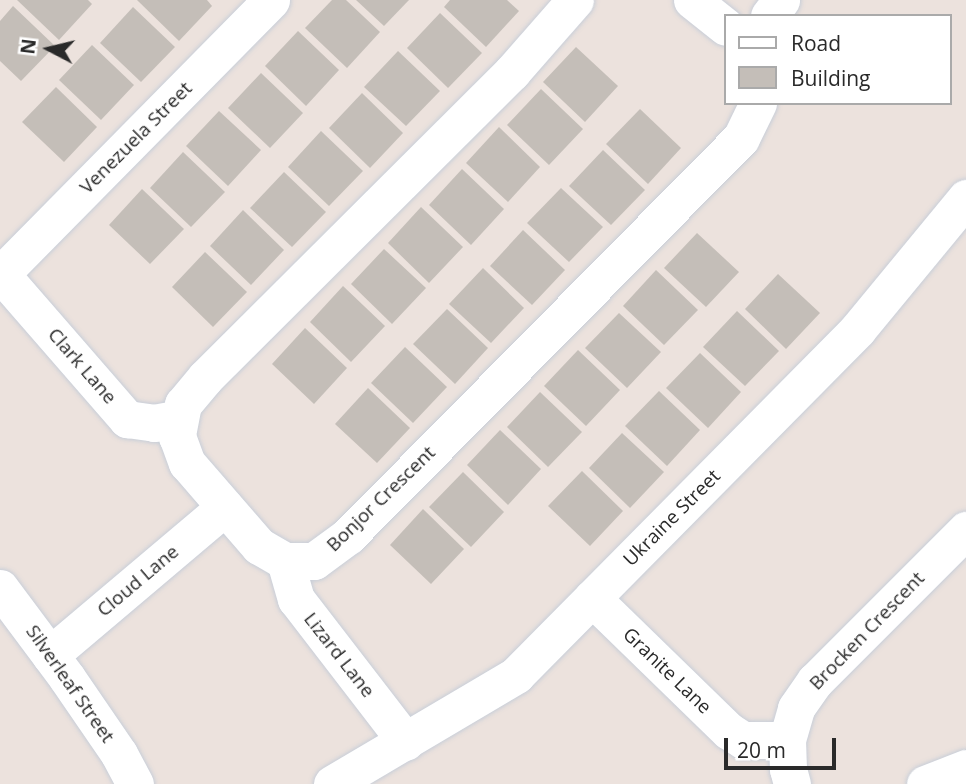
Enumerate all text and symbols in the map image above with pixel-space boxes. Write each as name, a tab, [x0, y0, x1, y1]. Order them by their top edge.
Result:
north arrow	[14, 14, 84, 84]
legend	[724, 14, 952, 105]
text: Road	[791, 29, 841, 57]
text: N	[14, 37, 42, 56]
text: Building	[791, 64, 870, 92]
street label: Venezuela Street	[75, 77, 197, 199]
street label: Clark Lane	[43, 324, 121, 408]
street label: Bonjor Crescent	[322, 442, 440, 556]
street label: Ukraine Street	[619, 465, 725, 571]
street label: Cloud Lane	[93, 540, 183, 622]
street label: Brocken Crescent	[805, 567, 929, 695]
street label: Lizard Lane	[299, 608, 379, 702]
street label: Silverleaf Street	[21, 621, 119, 747]
street label: Granite Lane	[618, 623, 716, 719]
scale bar	[728, 724, 840, 768]
text: 20 m	[737, 736, 786, 764]

